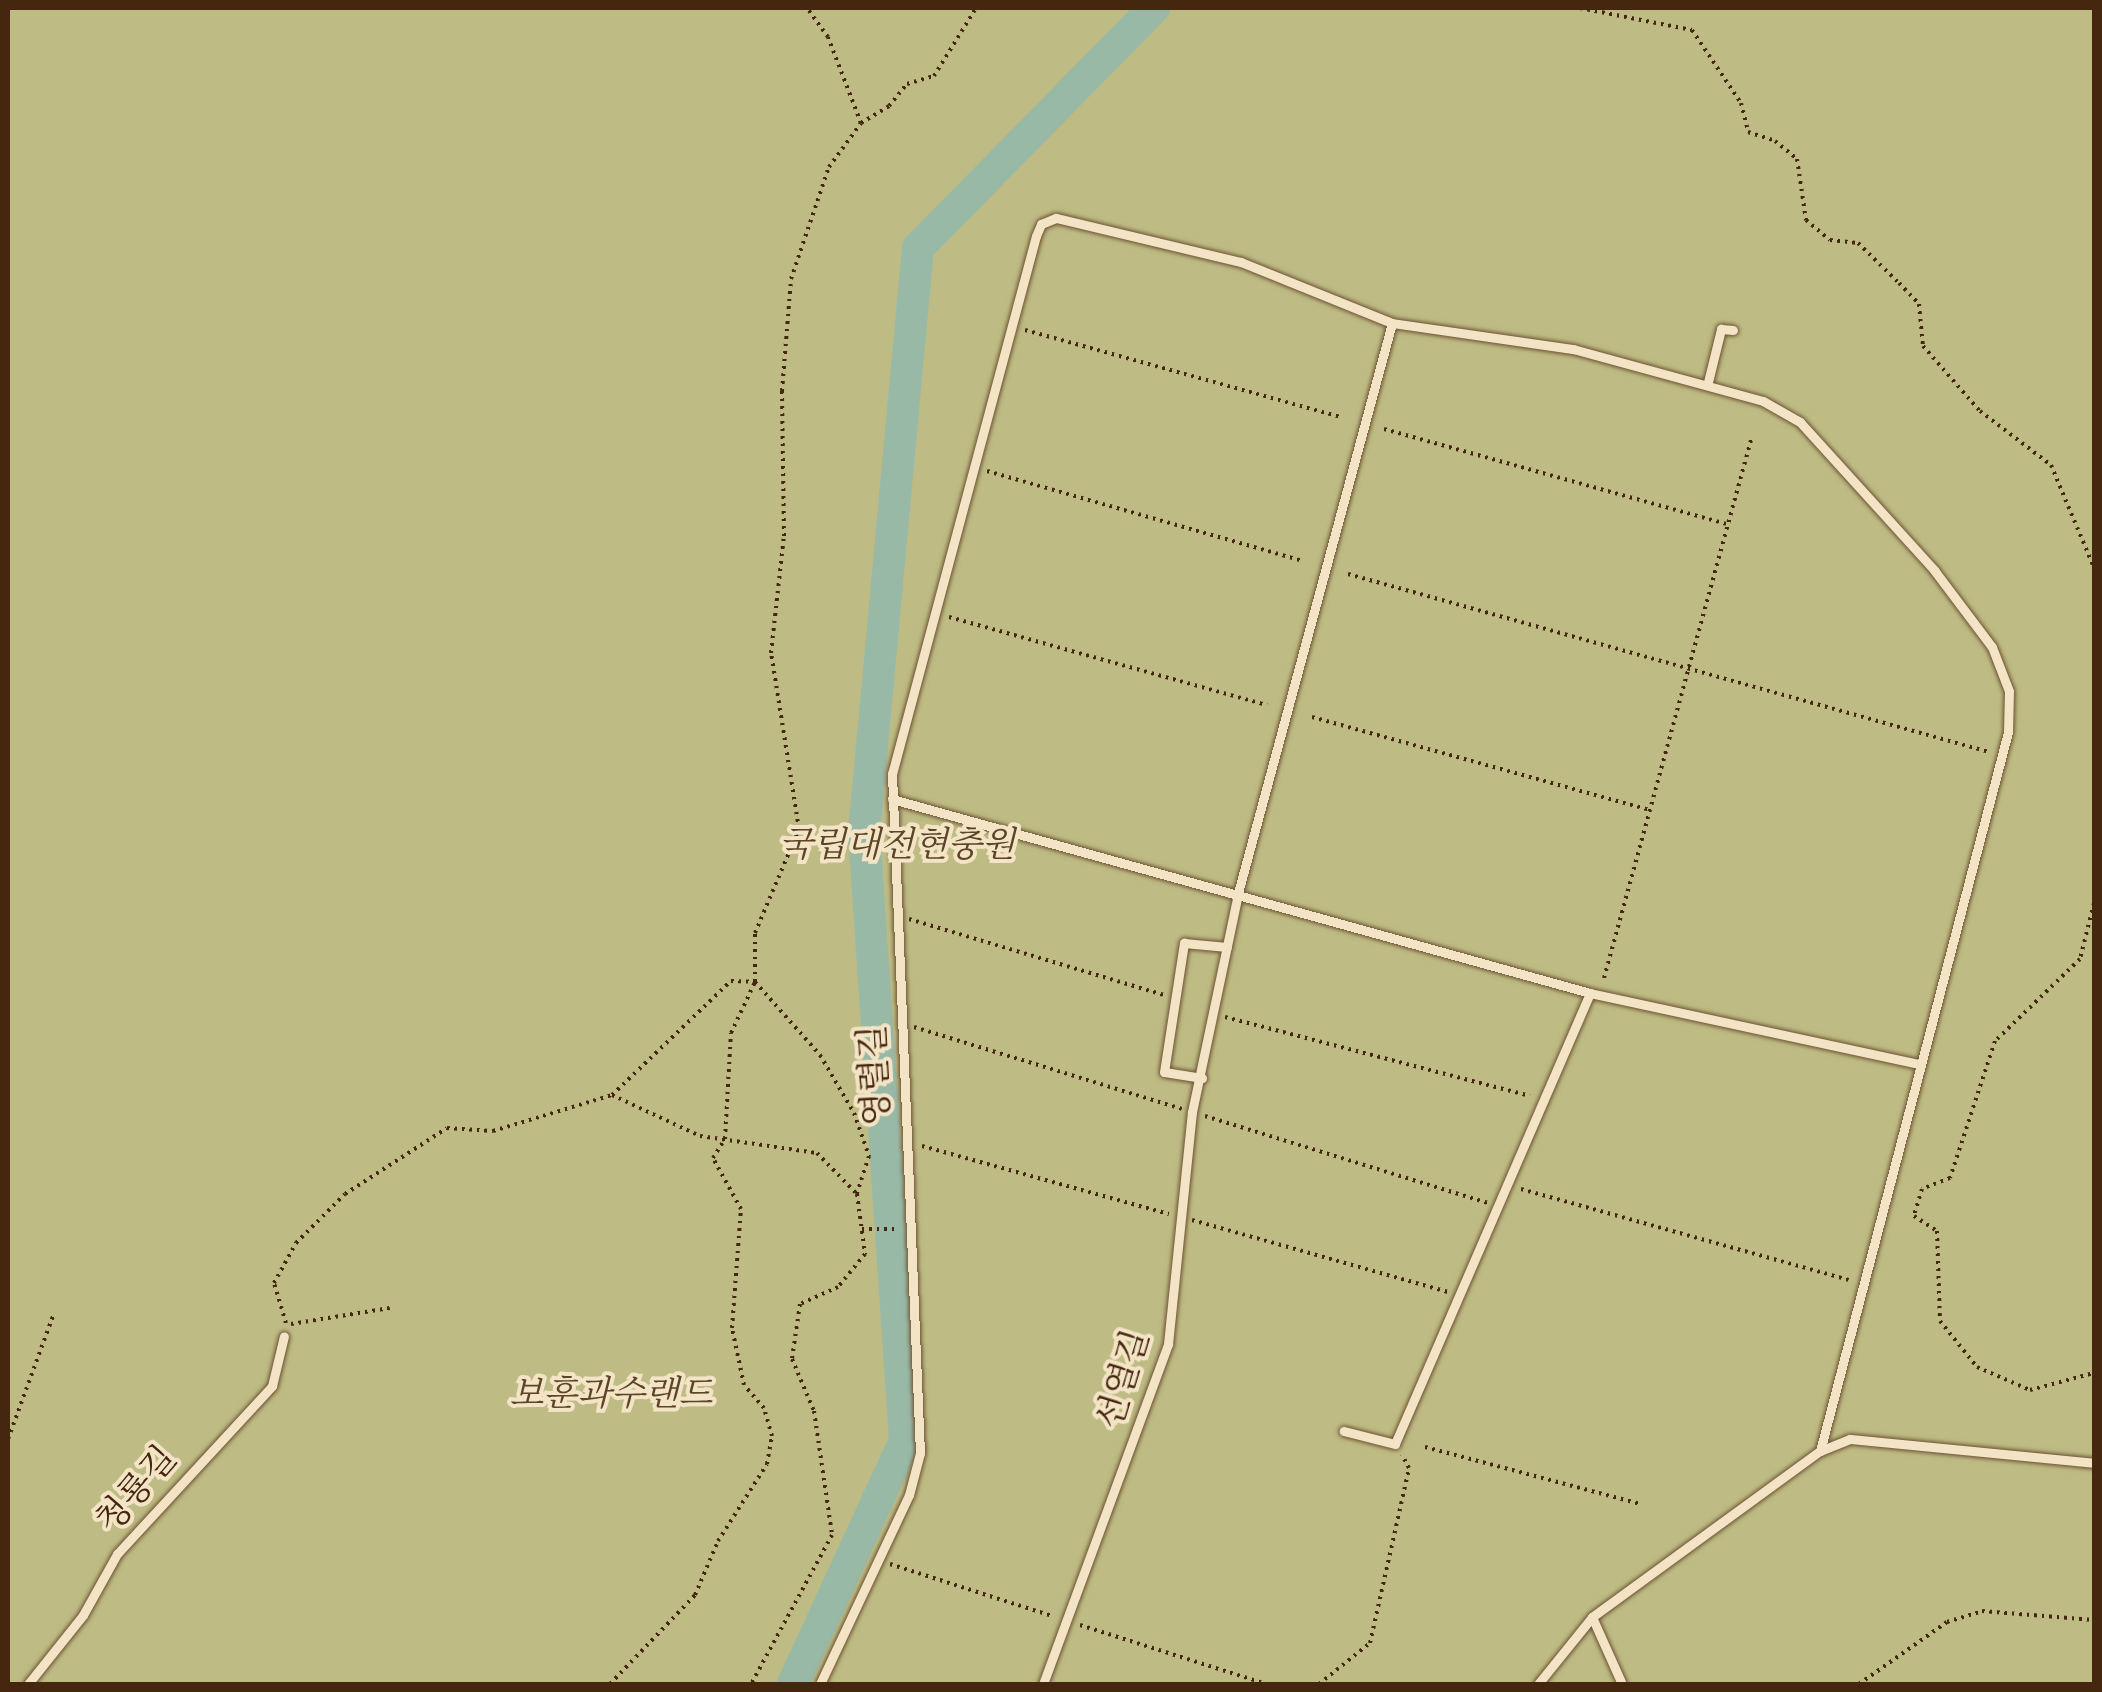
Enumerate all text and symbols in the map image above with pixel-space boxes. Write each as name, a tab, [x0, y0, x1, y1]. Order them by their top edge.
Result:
park label: 국립대전현충원	[779, 826, 1015, 868]
street label: 영렬길	[853, 1023, 901, 1127]
street label: 선열길	[1090, 1325, 1160, 1435]
park label: 보훈과수랜드	[510, 1375, 712, 1417]
street label: 청룡길	[89, 1439, 187, 1543]

